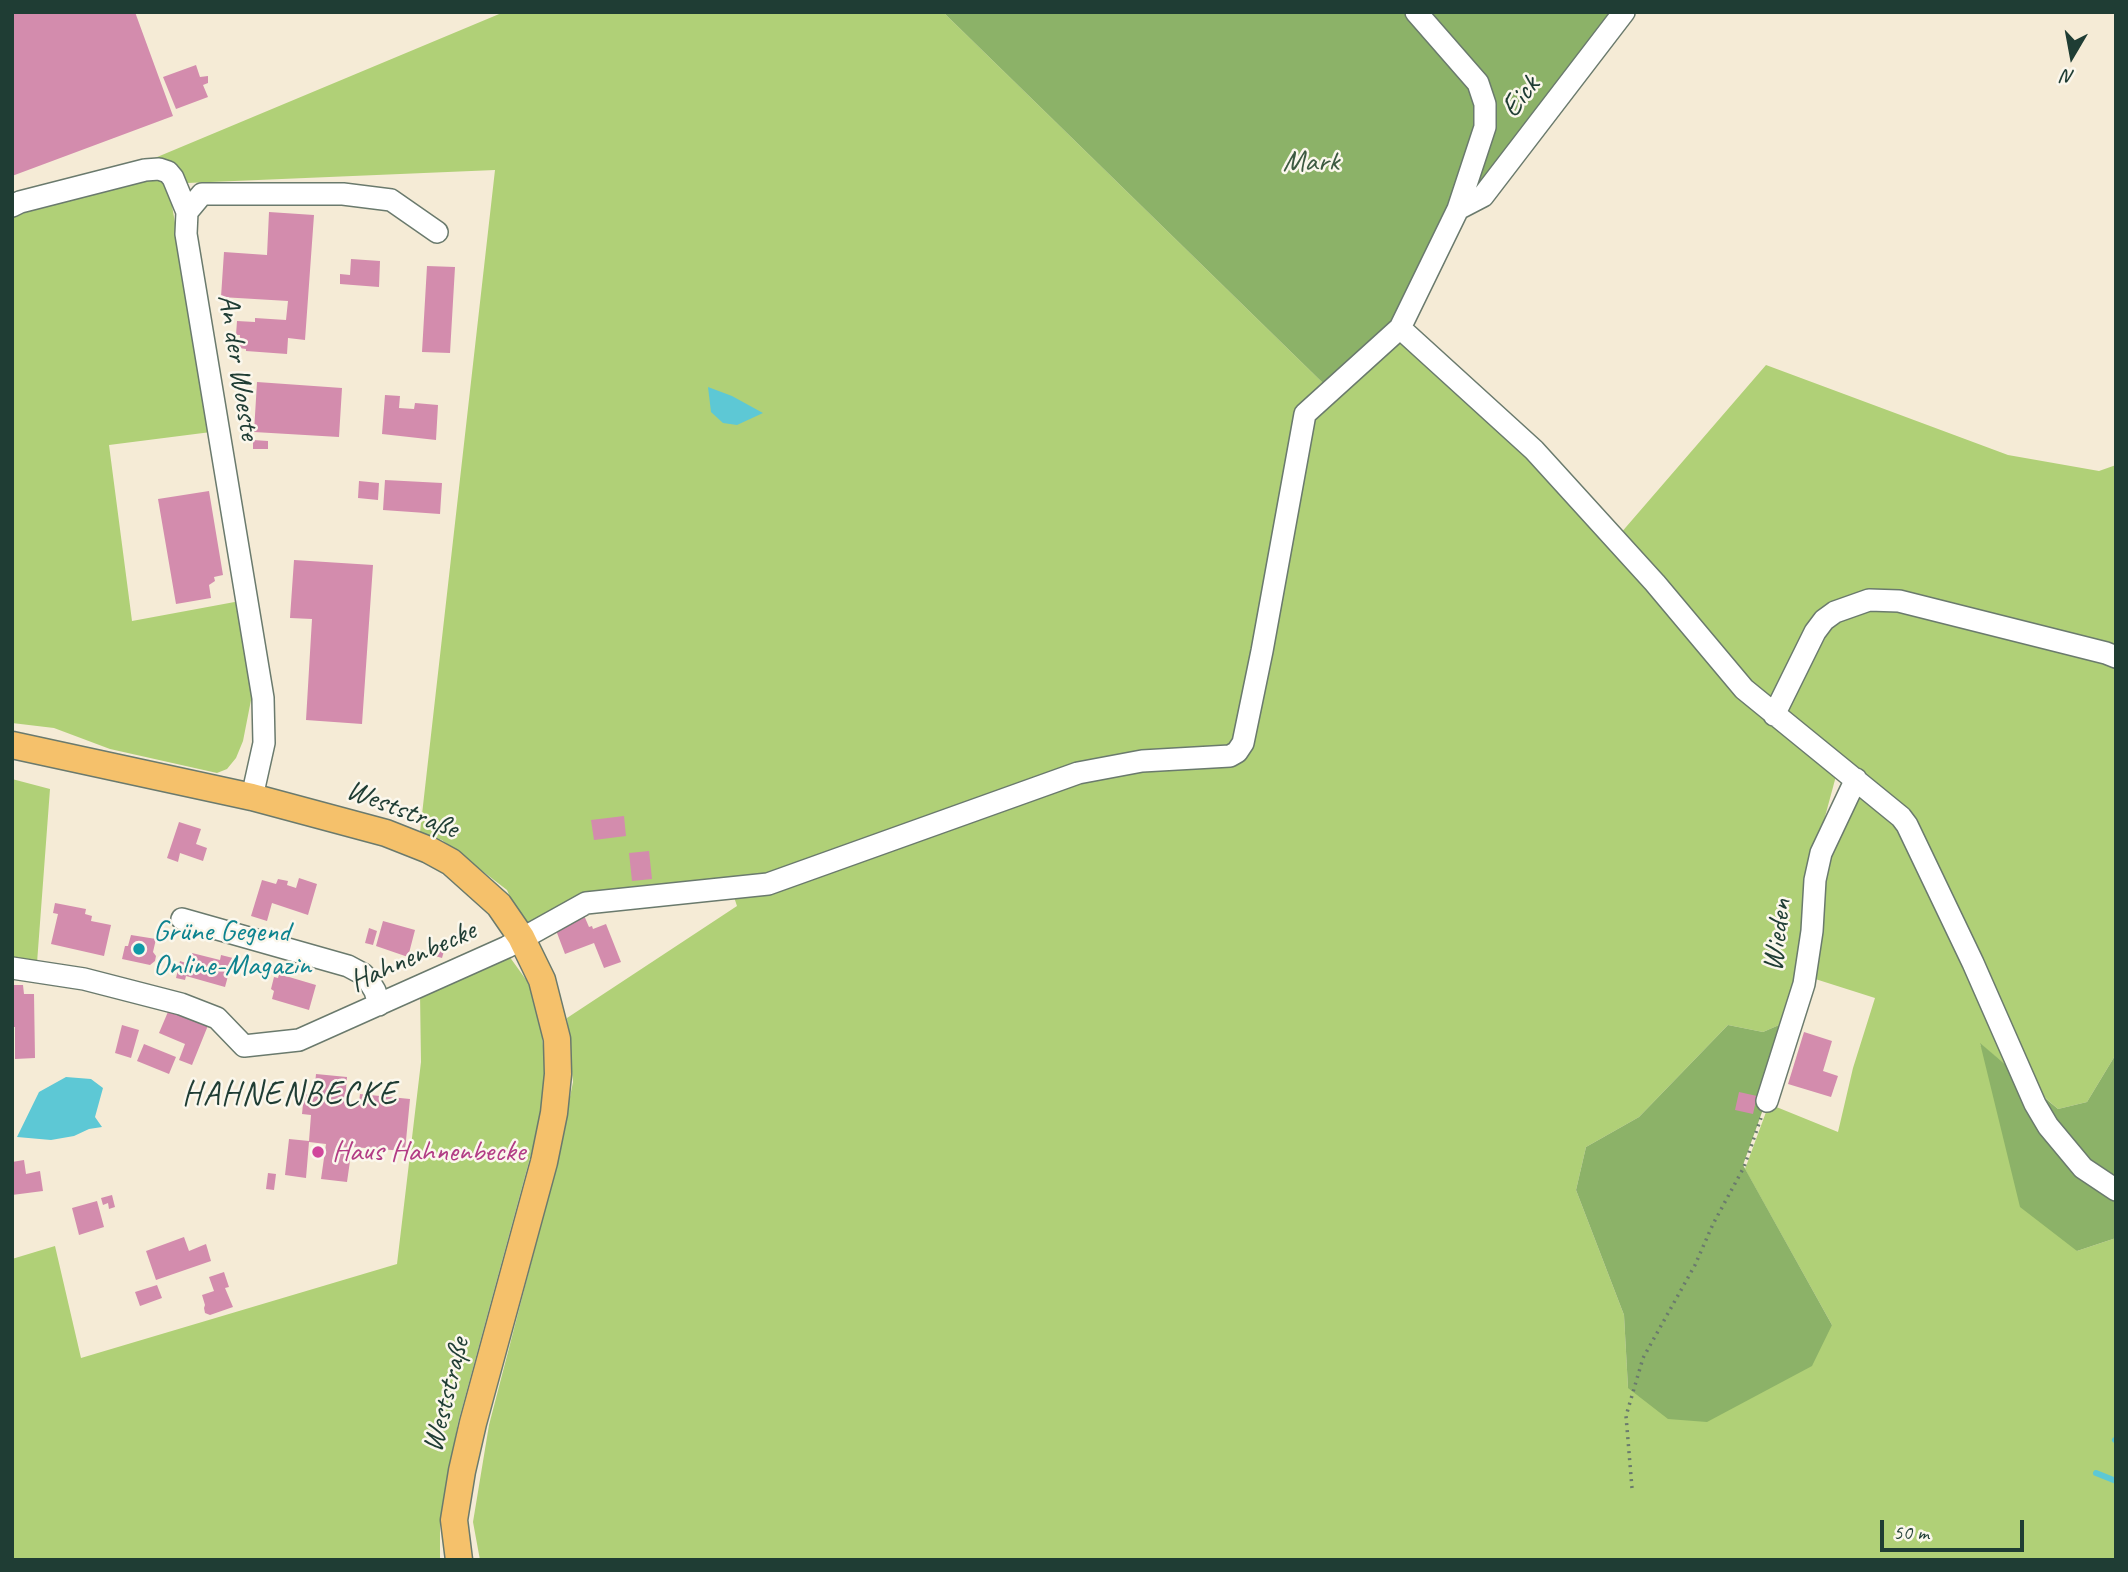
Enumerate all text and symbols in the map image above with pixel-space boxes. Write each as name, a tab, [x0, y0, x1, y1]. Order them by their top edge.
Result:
north arrow	[2037, 21, 2107, 91]
text: N	[2060, 64, 2076, 90]
street label: Eick	[1494, 69, 1548, 125]
park label: Mark	[1283, 144, 1339, 180]
street label: An der Woeste	[209, 292, 267, 442]
street label: Weststraße	[341, 772, 463, 848]
street label: Wieden	[1756, 897, 1800, 973]
street label: Hahnenbecke	[344, 913, 482, 1001]
place label: Grüne Gegend Online-Magazin	[153, 914, 311, 984]
marker: Grüne Gegend Online-Magazin	[131, 941, 147, 957]
district label: HAHNENBECKE	[184, 1075, 396, 1115]
place label: Haus Hahnenbecke	[332, 1134, 525, 1170]
marker: Haus Hahnenbecke	[310, 1144, 326, 1160]
street label: Weststraße	[415, 1334, 479, 1456]
scale bar	[1883, 1506, 2026, 1550]
text: 50 m	[1893, 1519, 1929, 1545]

